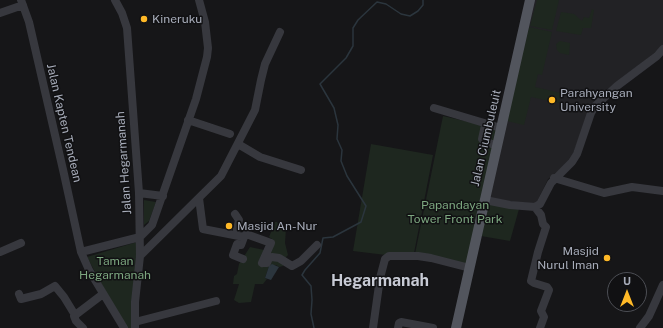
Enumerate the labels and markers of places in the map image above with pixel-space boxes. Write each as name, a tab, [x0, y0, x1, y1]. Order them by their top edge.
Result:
place label: Kineruku	[152, 12, 202, 26]
marker: Kineruku	[139, 14, 149, 24]
place label: Parahyangan University	[560, 86, 633, 114]
marker: Parahyangan University	[547, 95, 557, 105]
place label: Masjid An-Nur	[237, 219, 317, 233]
marker: Masjid An-Nur	[224, 221, 234, 231]
place label: Masjid Nurul Iman	[537, 244, 599, 272]
marker: Masjid Nurul Iman	[602, 253, 612, 263]

